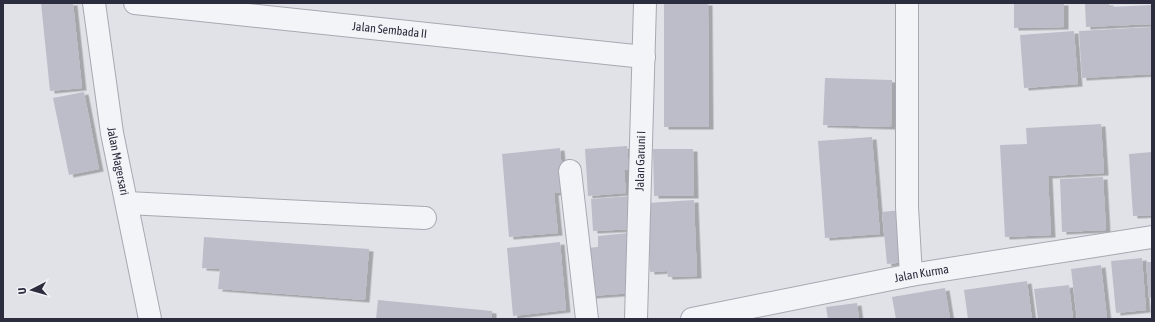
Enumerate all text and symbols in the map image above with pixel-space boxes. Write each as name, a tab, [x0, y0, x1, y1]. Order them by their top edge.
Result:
street label: Jalan Sembada II	[351, 19, 428, 41]
street label: Jalan Magersari	[104, 126, 132, 197]
street label: Jalan Garuni I	[633, 131, 648, 191]
street label: Jalan Kurma	[893, 262, 950, 285]
north arrow	[12, 270, 52, 310]
text: U	[16, 287, 28, 295]

